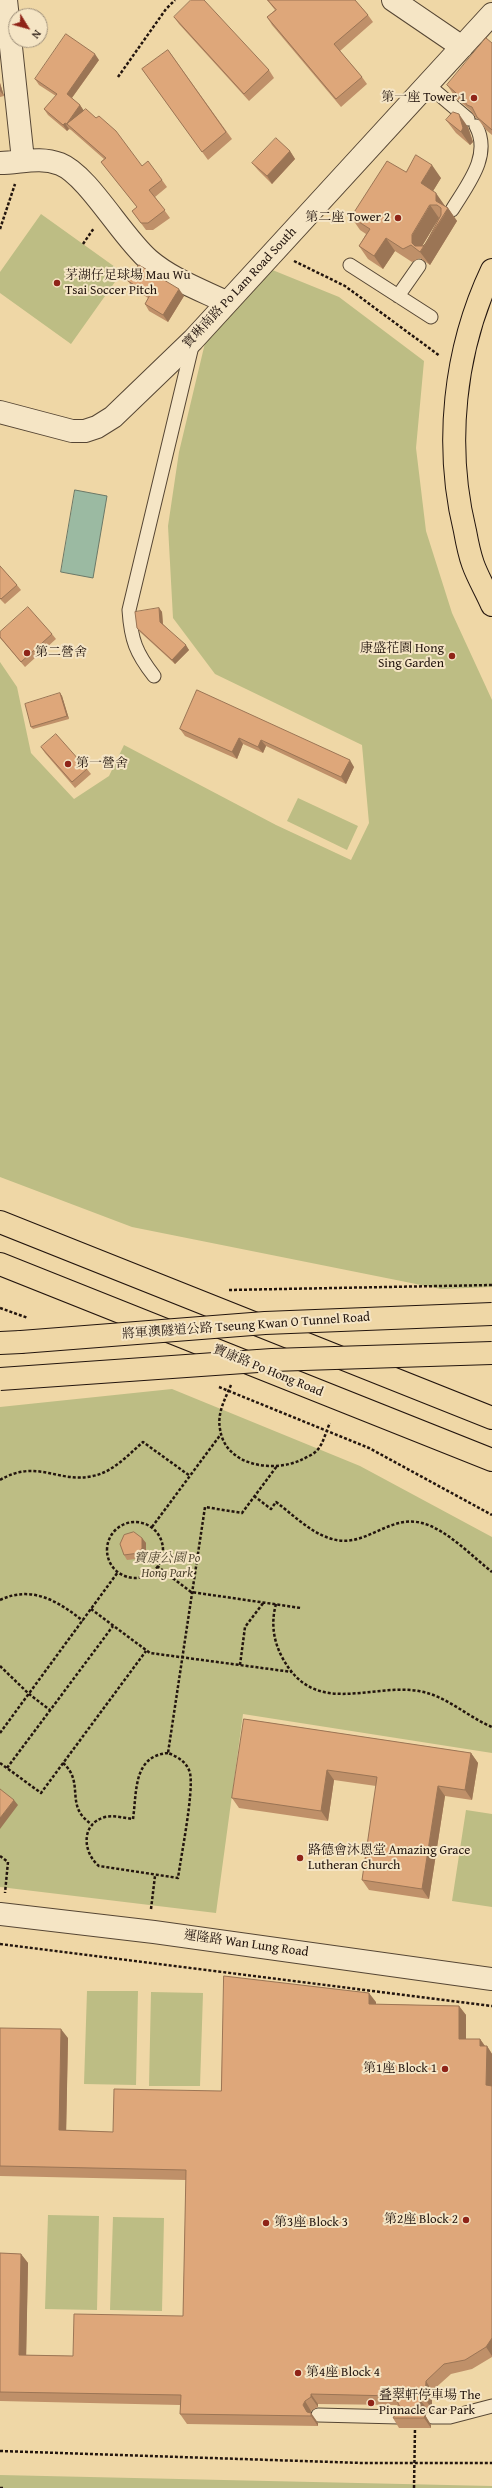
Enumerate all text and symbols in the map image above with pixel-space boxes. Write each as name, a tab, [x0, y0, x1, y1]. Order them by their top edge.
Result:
north arrow	[8, 8, 48, 48]
text: N	[28, 27, 45, 42]
place label: 第一座 Tower 1	[381, 90, 466, 106]
marker: 第一座 Tower 1	[469, 93, 479, 103]
place label: 第二座 Tower 2	[305, 210, 390, 226]
marker: 第二座 Tower 2	[393, 213, 403, 223]
street label: 寶琳南路 Po Lam Road South	[180, 224, 300, 352]
place label: 茅湖仔足球場 Mau Wu Tsai Soccer Pitch	[65, 268, 191, 299]
marker: 茅湖仔足球場 Mau Wu Tsai Soccer Pitch	[52, 278, 62, 288]
place label: 康盛花園 Hong Sing Garden	[360, 641, 444, 672]
place label: 第二營舍	[35, 645, 87, 661]
marker: 第二營舍	[22, 648, 32, 658]
marker: 康盛花園 Hong Sing Garden	[447, 651, 457, 661]
place label: 第一營舍	[76, 756, 128, 772]
marker: 第一營舍	[63, 759, 73, 769]
street label: 將軍澳隧道公路 Tseung Kwan O Tunnel Road	[121, 1310, 371, 1342]
street label: 寶康路 Po Hong Road	[211, 1342, 325, 1400]
park label: 寶康公園 Po Hong Park	[134, 1551, 200, 1582]
place label: 路德會沐恩堂 Amazing Grace Lutheran Church	[308, 1843, 470, 1874]
marker: 路德會沐恩堂 Amazing Grace Lutheran Church	[295, 1853, 305, 1863]
street label: 運隆路 Wan Lung Road	[183, 1928, 309, 1960]
place label: 第1座 Block 1	[363, 2061, 437, 2077]
marker: 第1座 Block 1	[440, 2064, 450, 2074]
place label: 第2座 Block 2	[384, 2212, 458, 2228]
place label: 第3座 Block 3	[274, 2215, 348, 2231]
marker: 第2座 Block 2	[461, 2215, 471, 2225]
marker: 第3座 Block 3	[261, 2218, 271, 2228]
place label: 第4座 Block 4	[306, 2365, 380, 2381]
marker: 第4座 Block 4	[293, 2368, 303, 2378]
place label: 叠翠軒停車場 The Pinnacle Car Park	[379, 2388, 481, 2419]
marker: 叠翠軒停車場 The Pinnacle Car Park	[366, 2398, 376, 2408]

